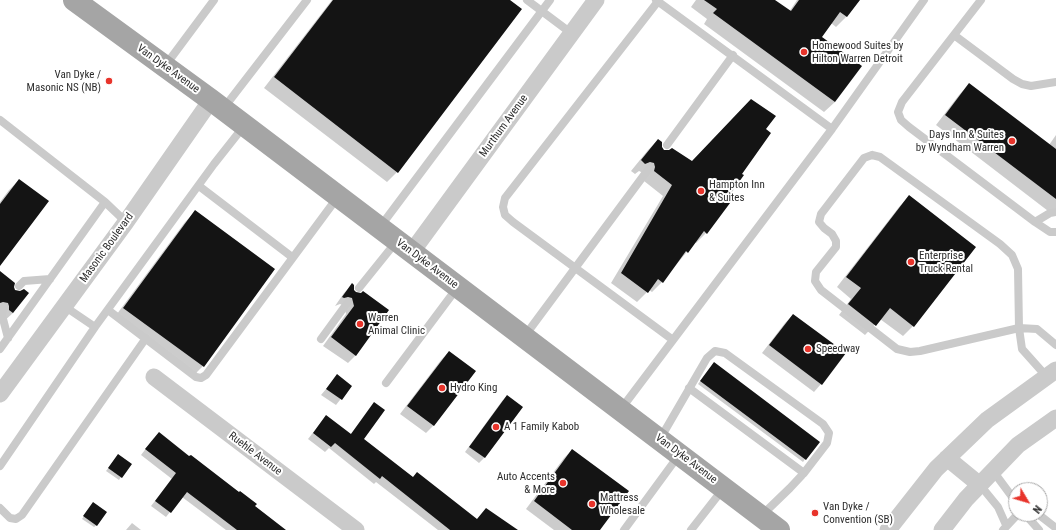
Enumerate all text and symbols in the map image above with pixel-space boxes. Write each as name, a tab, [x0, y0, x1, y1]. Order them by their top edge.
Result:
place label: Homewood Suites by Hilton Warren Detroit	[812, 39, 903, 65]
street label: Van Dyke Avenue	[134, 42, 202, 96]
marker: Homewood Suites by Hilton Warren Detroit	[799, 47, 809, 57]
place label: Van Dyke / Masonic NS (NB)	[27, 68, 101, 94]
marker: Van Dyke / Masonic NS (NB)	[104, 76, 114, 86]
street label: Murthum Avenue	[477, 92, 531, 160]
place label: Days Inn & Suites by Wyndham Warren	[916, 128, 1004, 154]
marker: Days Inn & Suites by Wyndham Warren	[1007, 136, 1017, 146]
place label: Hampton Inn & Suites	[709, 178, 765, 204]
marker: Hampton Inn & Suites	[696, 186, 706, 196]
street label: Masonic Boulevard	[77, 211, 137, 285]
street label: Van Dyke Avenue	[393, 236, 461, 292]
place label: Enterprise Truck Rental	[919, 249, 973, 275]
marker: Enterprise Truck Rental	[906, 257, 916, 267]
place label: Warren Animal Clinic	[368, 311, 425, 337]
marker: Warren Animal Clinic	[355, 319, 365, 329]
place label: Speedway	[816, 342, 860, 356]
marker: Speedway	[803, 344, 813, 354]
place label: Hydro King	[450, 381, 497, 395]
marker: Hydro King	[437, 383, 447, 393]
place label: A 1 Family Kabob	[504, 420, 579, 434]
marker: A 1 Family Kabob	[491, 422, 501, 432]
street label: Ruehle Avenue	[226, 430, 284, 478]
street label: Van Dyke Avenue	[652, 431, 720, 487]
place label: Auto Accents & More	[497, 470, 555, 496]
marker: Auto Accents & More	[558, 478, 568, 488]
north arrow	[1008, 482, 1048, 522]
place label: Mattress Wholesale	[600, 491, 645, 517]
marker: Mattress Wholesale	[587, 499, 597, 509]
place label: Van Dyke / Convention (SB)	[823, 500, 893, 526]
text: N	[1030, 502, 1044, 516]
marker: Van Dyke / Convention (SB)	[810, 508, 820, 518]

